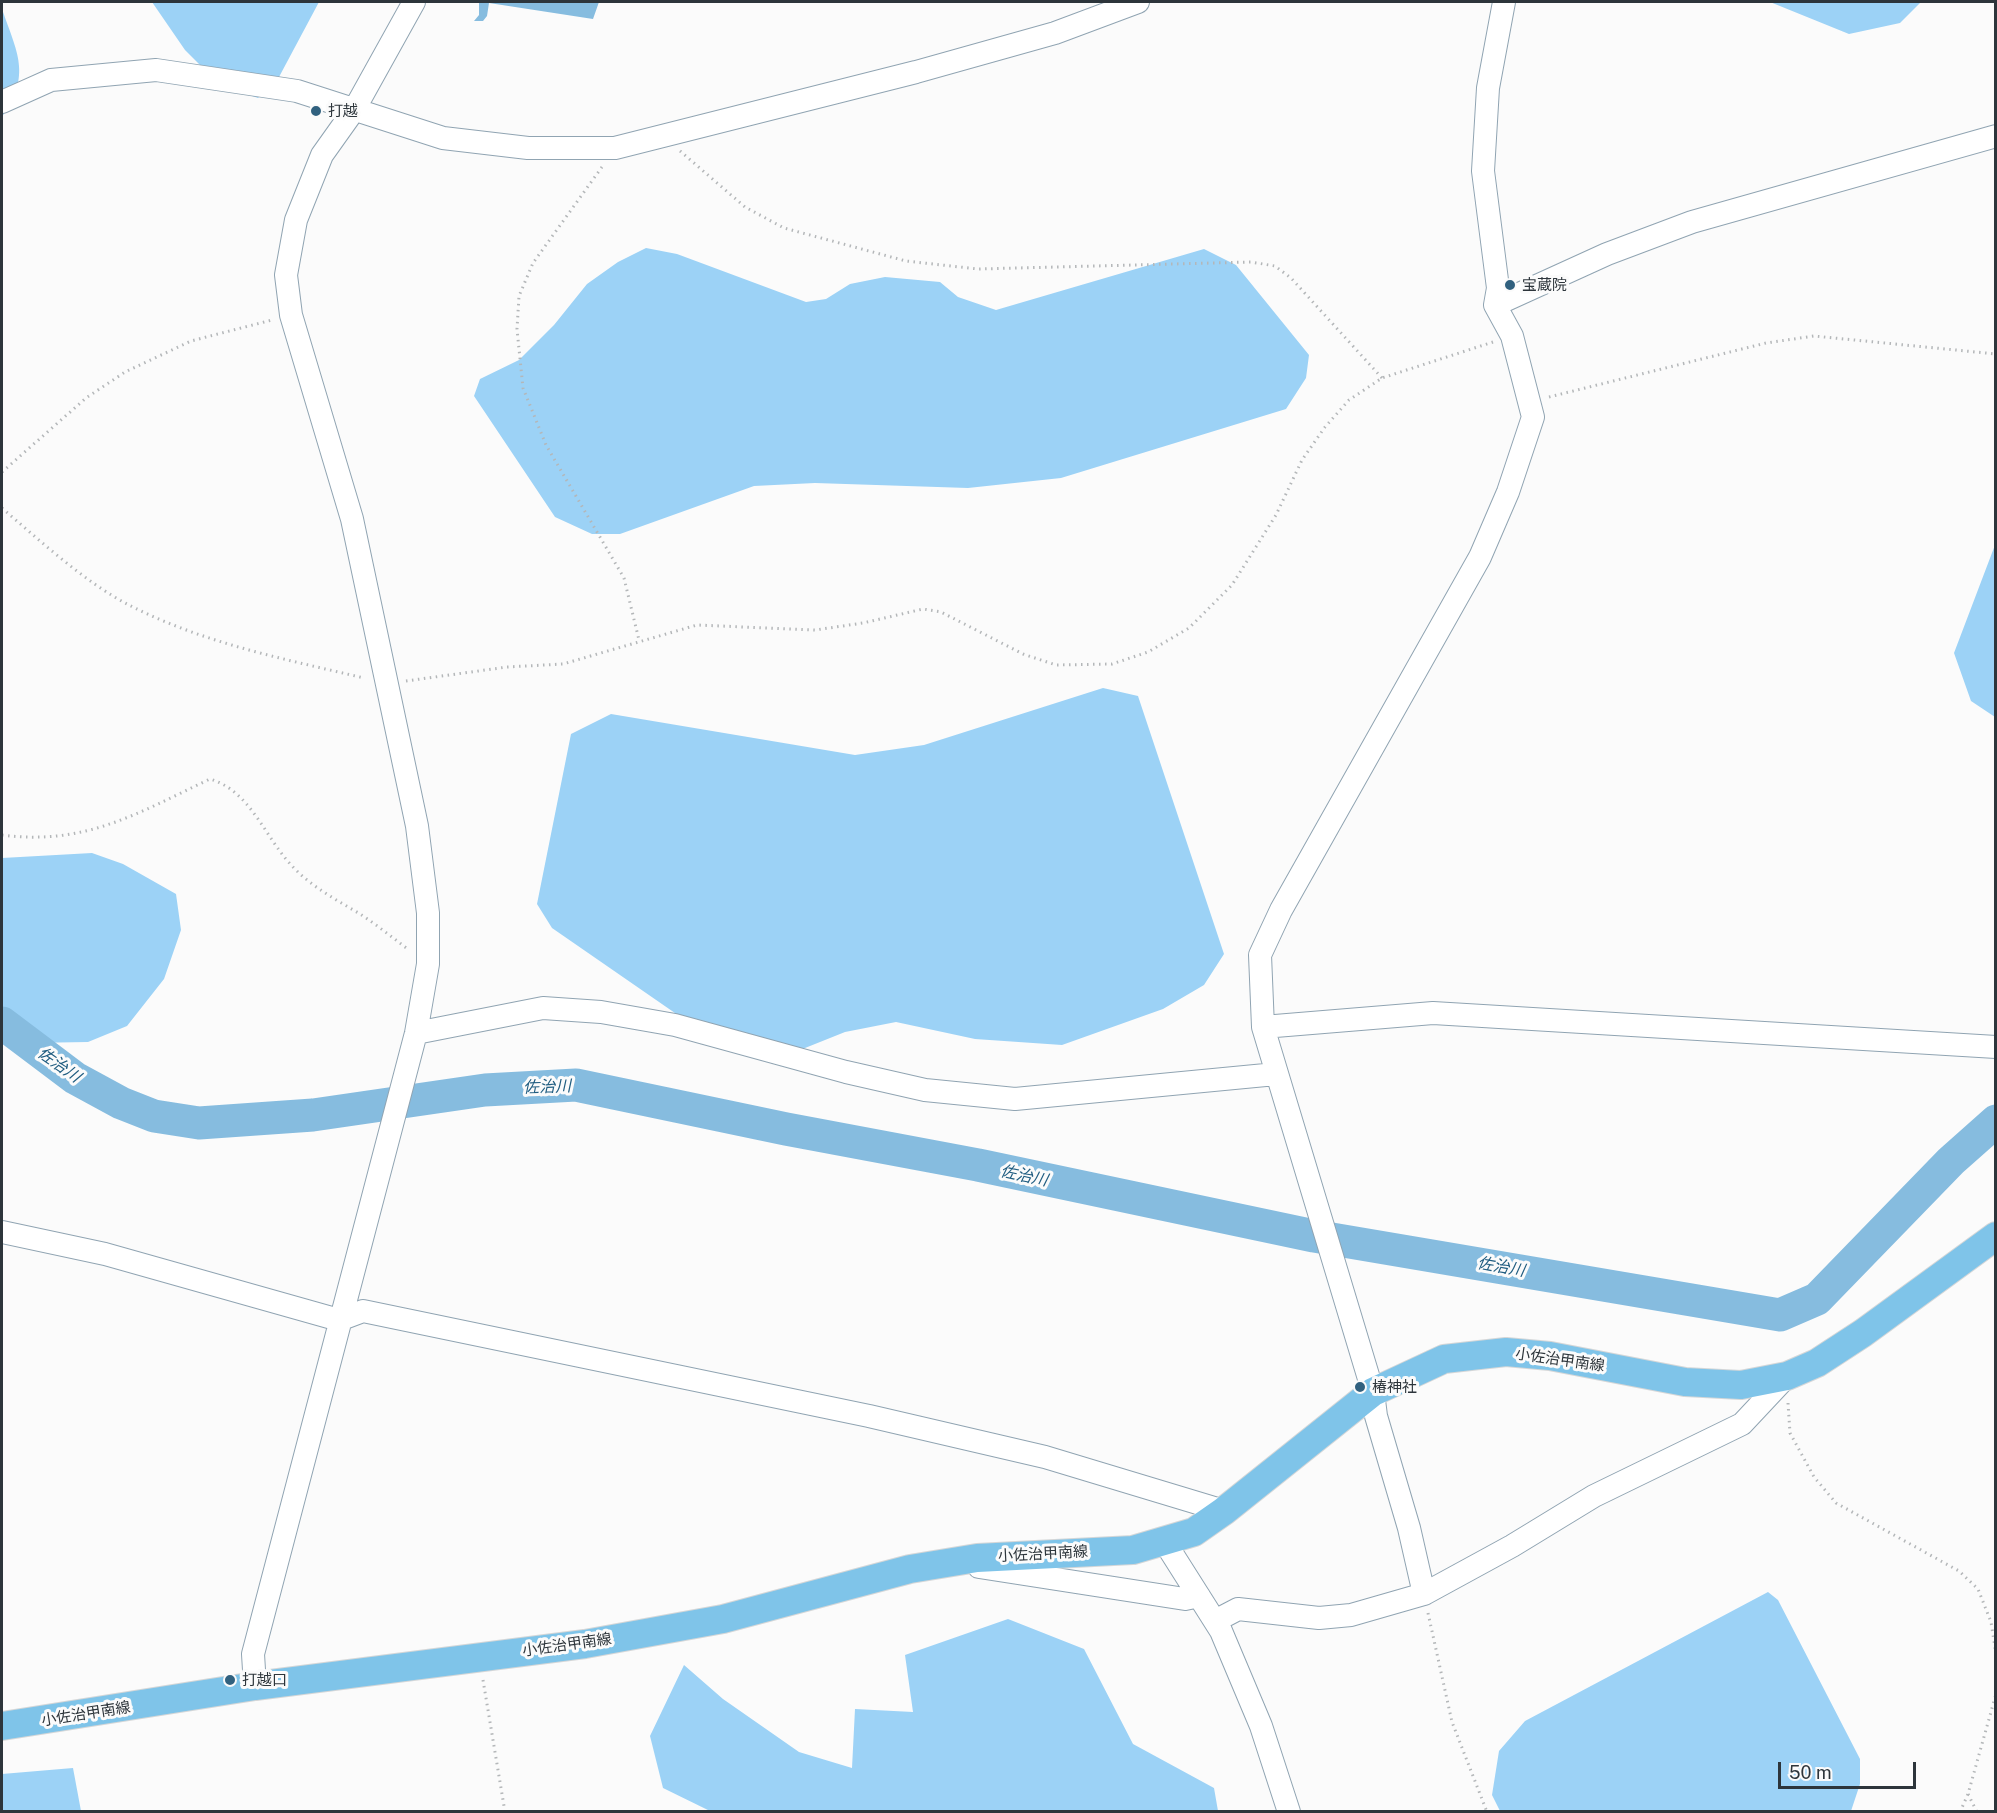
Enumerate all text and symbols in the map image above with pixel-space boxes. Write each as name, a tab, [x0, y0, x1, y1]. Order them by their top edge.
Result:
place label: 打越	[328, 102, 358, 120]
marker: 打越	[309, 104, 323, 118]
place label: 宝蔵院	[1522, 276, 1567, 294]
marker: 宝蔵院	[1503, 278, 1517, 292]
water label: 佐治川	[34, 1043, 84, 1087]
water label: 佐治川	[523, 1077, 571, 1097]
water label: 佐治川	[999, 1162, 1049, 1190]
water label: 佐治川	[1476, 1253, 1526, 1281]
street label: 小佐治甲南線	[1514, 1345, 1606, 1375]
place label: 椿神社	[1372, 1378, 1417, 1396]
marker: 椿神社	[1353, 1380, 1367, 1394]
street label: 小佐治甲南線	[998, 1543, 1088, 1565]
street label: 小佐治甲南線	[521, 1630, 613, 1660]
place label: 打越口	[242, 1671, 287, 1689]
marker: 打越口	[223, 1673, 237, 1687]
street label: 小佐治甲南線	[40, 1698, 132, 1730]
scale bar	[1781, 1750, 1919, 1788]
text: 50 m	[1789, 1762, 1832, 1783]

